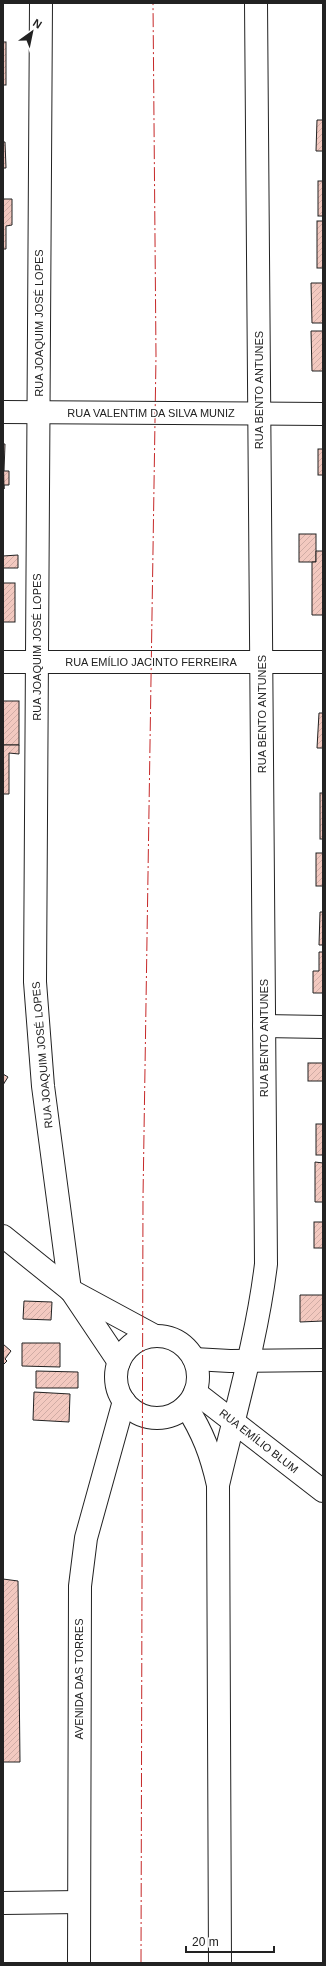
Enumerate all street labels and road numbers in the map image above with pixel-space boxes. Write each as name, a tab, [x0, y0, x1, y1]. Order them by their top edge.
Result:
street label: RUA JOAQUIM JOSÉ LOPES	[33, 249, 45, 397]
street label: RUA BENTO ANTUNES	[253, 331, 265, 449]
street label: RUA VALENTIM DA SILVA MUNIZ	[67, 407, 235, 419]
street label: RUA JOAQUIM JOSÉ LOPES	[31, 573, 43, 721]
street label: RUA BENTO ANTUNES	[256, 655, 268, 773]
street label: RUA EMÍLIO JACINTO FERREIRA	[65, 656, 237, 668]
street label: RUA BENTO ANTUNES	[258, 979, 270, 1097]
street label: RUA JOAQUIM JOSÉ LOPES	[30, 981, 54, 1129]
street label: RUA EMÍLIO BLUM	[217, 1407, 301, 1475]
street label: AVENIDA DAS TORRES	[73, 1618, 85, 1740]

